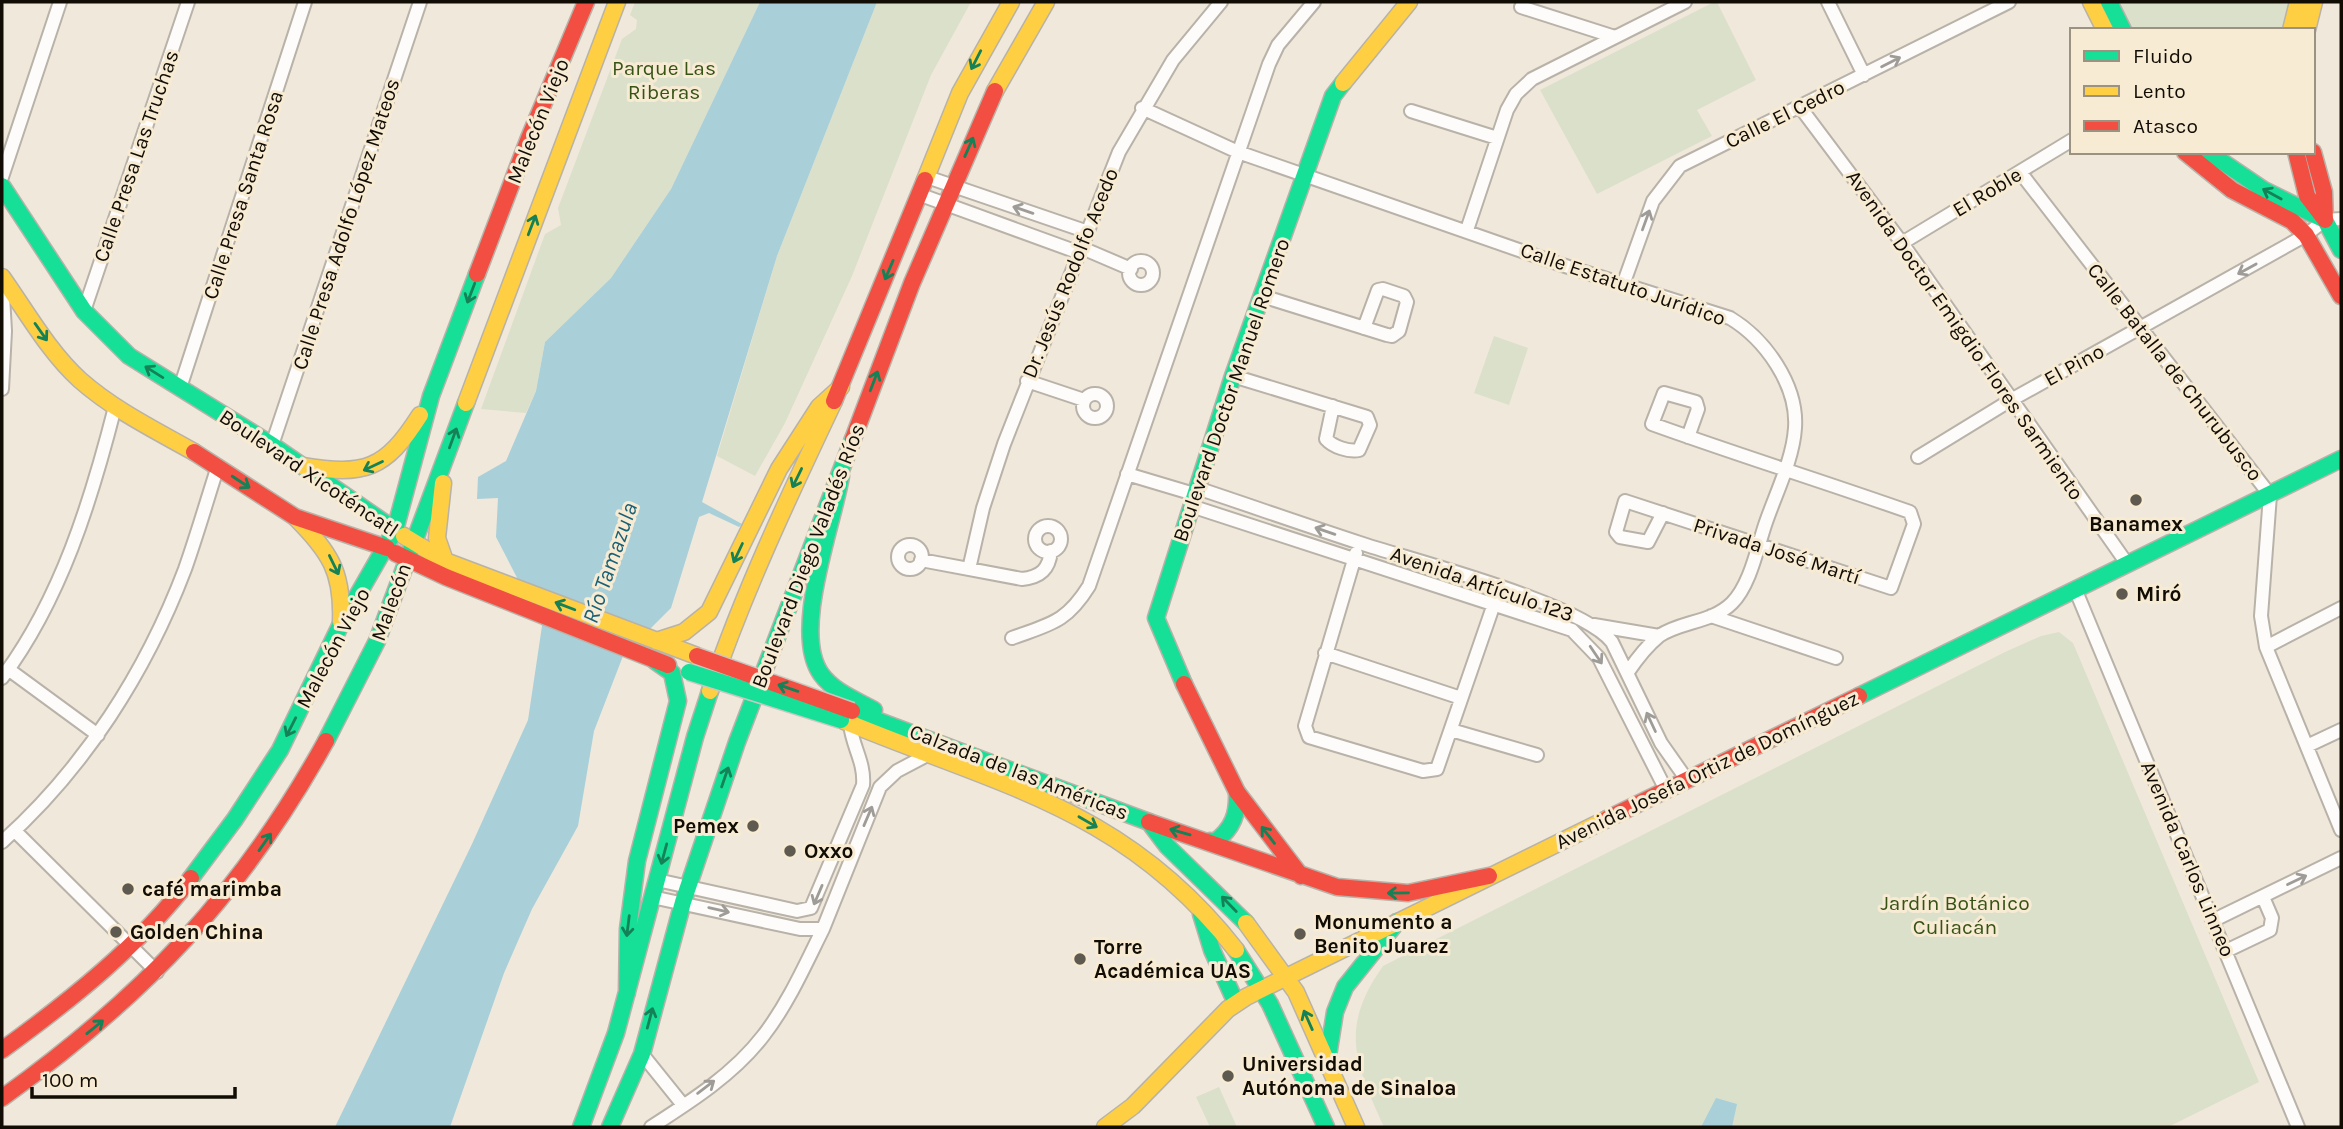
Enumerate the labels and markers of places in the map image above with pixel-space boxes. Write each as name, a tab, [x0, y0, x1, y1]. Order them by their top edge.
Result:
marker: Banamex	[2128, 492, 2144, 508]
place label: Banamex	[2089, 512, 2183, 536]
place label: Miró	[2136, 582, 2181, 606]
marker: Miró	[2114, 586, 2130, 602]
place label: Pemex	[673, 814, 739, 838]
marker: Pemex	[745, 818, 761, 834]
place label: Oxxo	[804, 839, 853, 863]
marker: Oxxo	[782, 843, 798, 859]
place label: café marimba	[142, 877, 282, 901]
marker: café marimba	[120, 881, 136, 897]
place label: Monumento a Benito Juarez	[1314, 910, 1452, 958]
place label: Golden China	[130, 920, 264, 944]
marker: Golden China	[108, 924, 124, 940]
marker: Monumento a Benito Juarez	[1292, 926, 1308, 942]
place label: Torre Académica UAS	[1094, 935, 1251, 983]
marker: Torre Académica UAS	[1072, 951, 1088, 967]
place label: Universidad Autónoma de Sinaloa	[1242, 1052, 1457, 1100]
marker: Universidad Autónoma de Sinaloa	[1220, 1068, 1236, 1084]

